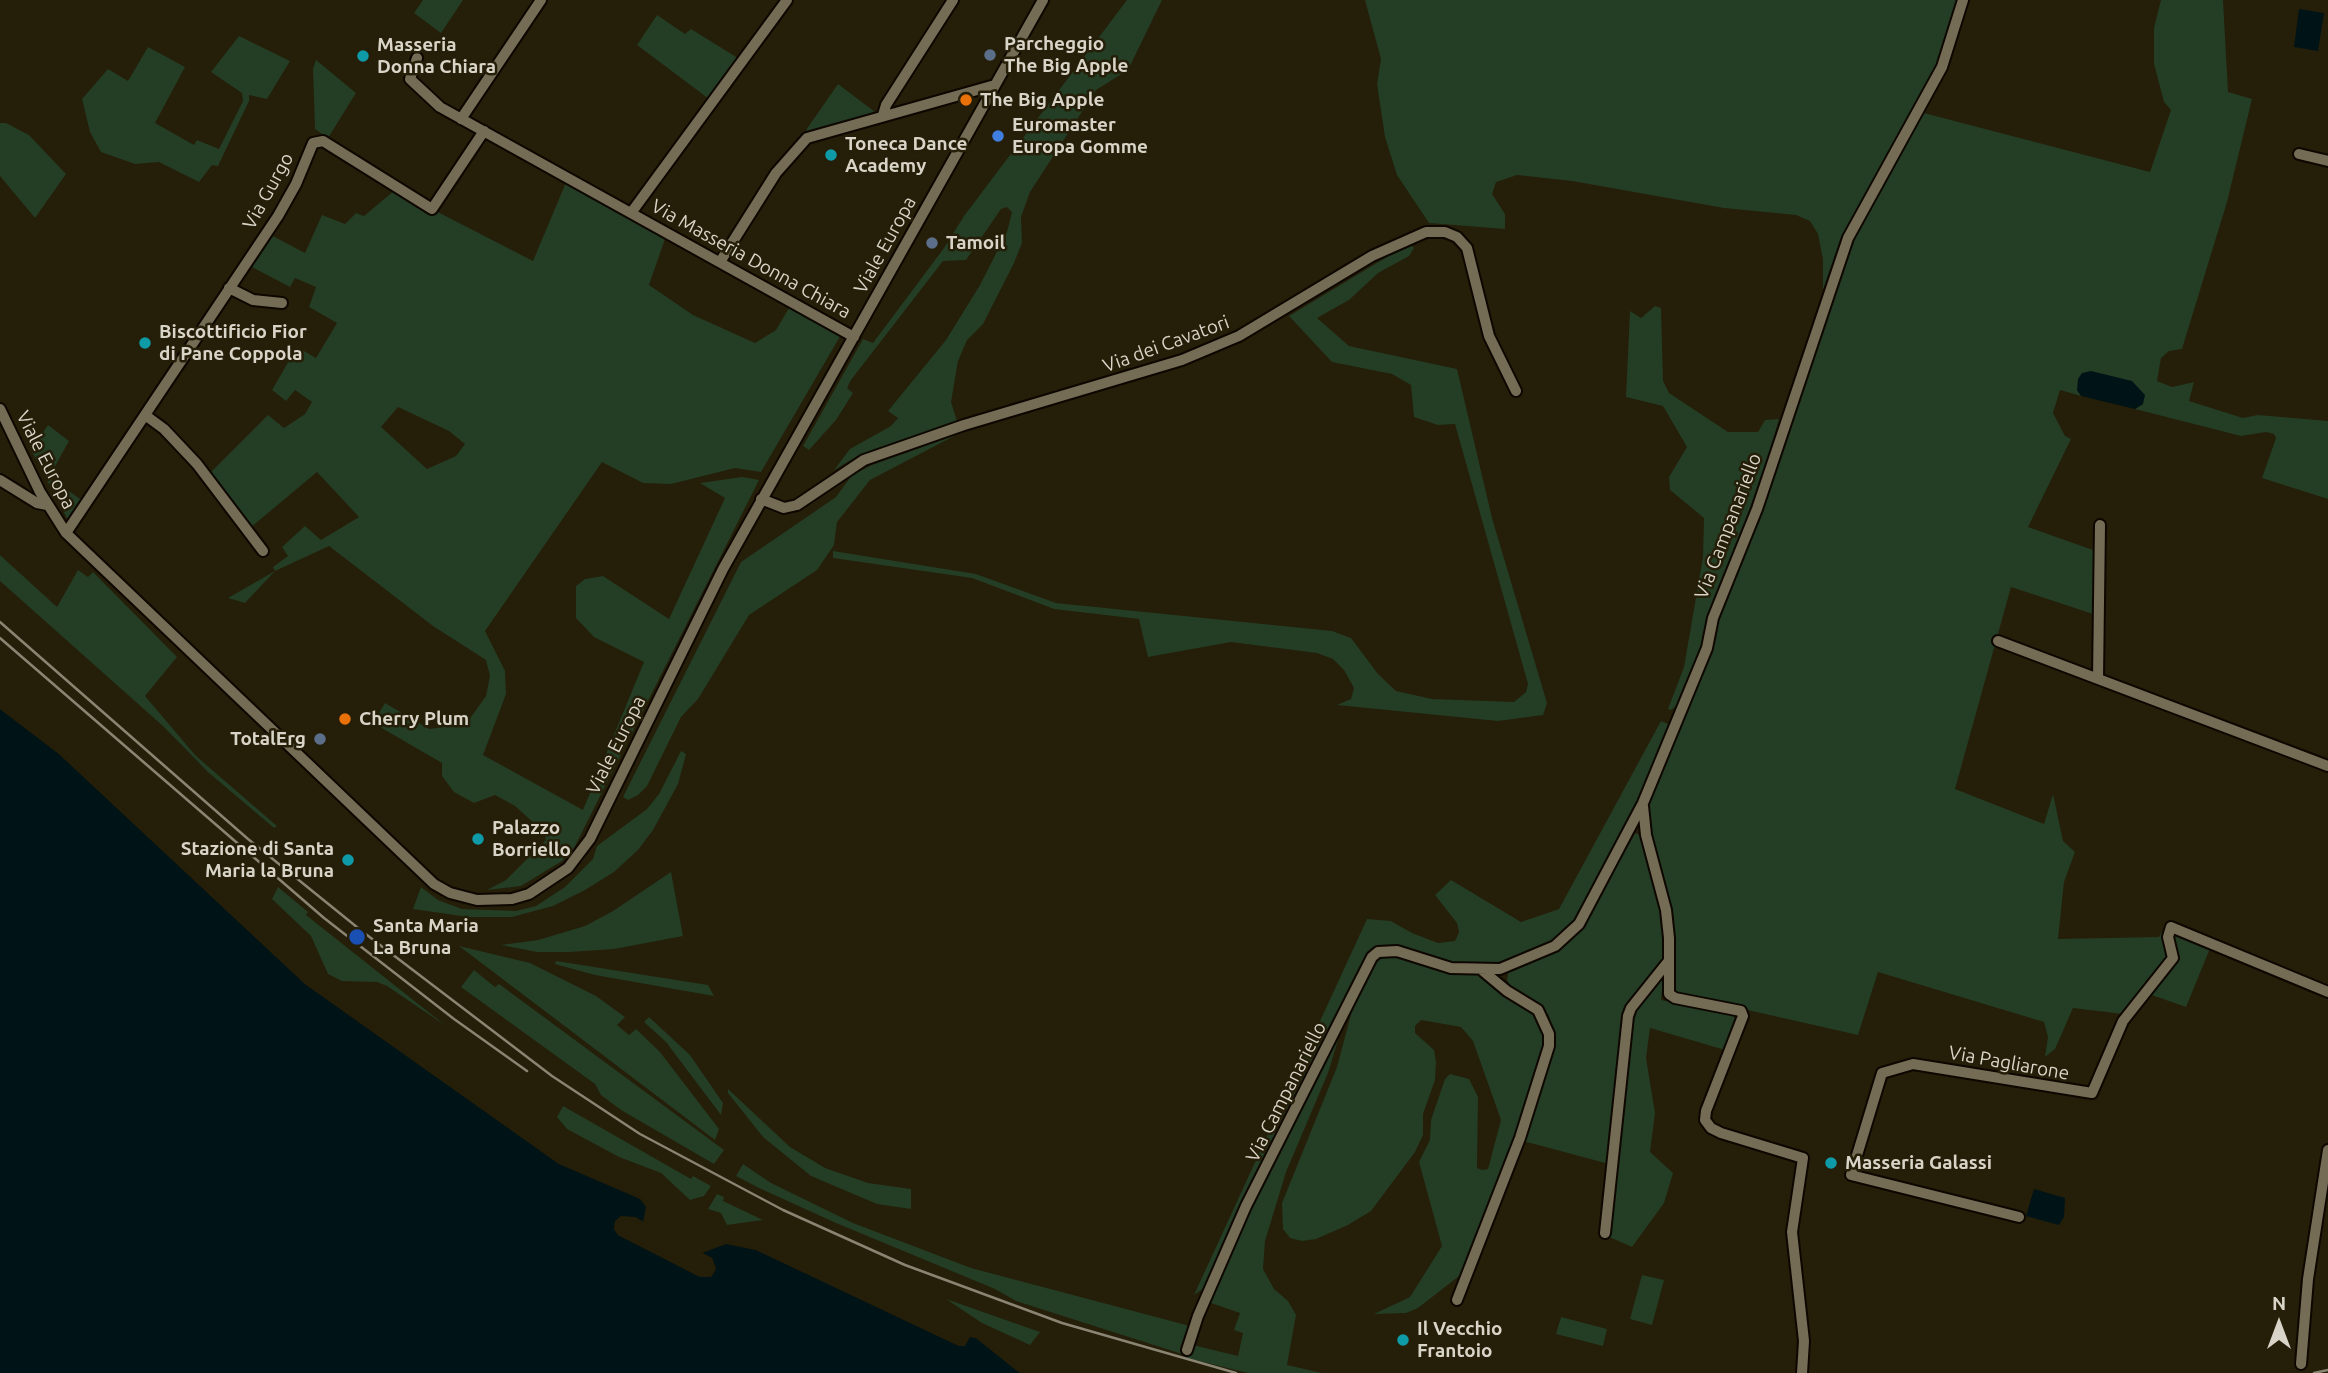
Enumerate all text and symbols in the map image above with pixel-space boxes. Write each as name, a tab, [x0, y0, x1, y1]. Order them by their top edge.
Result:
place label: Parcheggio The Big Apple	[1004, 33, 1128, 77]
place label: Masseria Donna Chiara	[377, 34, 496, 78]
marker: Parcheggio The Big Apple	[982, 47, 998, 63]
marker: Masseria Donna Chiara	[355, 48, 371, 64]
place label: The Big Apple	[980, 89, 1104, 111]
marker: The Big Apple	[958, 92, 974, 108]
place label: Euromaster Europa Gomme	[1012, 114, 1148, 158]
marker: Euromaster Europa Gomme	[990, 128, 1006, 144]
place label: Toneca Dance Academy	[845, 133, 968, 177]
marker: Toneca Dance Academy	[823, 147, 839, 163]
street label: Via Gurgo	[238, 149, 298, 233]
street label: Viale Europa	[849, 192, 921, 298]
street label: Via Masseria Donna Chiara	[647, 195, 855, 323]
place label: Tamoil	[946, 232, 1005, 254]
marker: Tamoil	[924, 235, 940, 251]
street label: Via dei Cavatori	[1100, 311, 1232, 377]
place label: Biscottificio Fior di Pane Coppola	[159, 321, 307, 365]
marker: Biscottificio Fior di Pane Coppola	[137, 335, 153, 351]
street label: Viale Europa	[11, 407, 81, 513]
street label: Via Campanariello	[1690, 450, 1766, 602]
street label: Viale Europa	[581, 692, 651, 798]
place label: Cherry Plum	[359, 708, 469, 730]
marker: Cherry Plum	[337, 711, 353, 727]
place label: TotalErg	[230, 728, 306, 750]
marker: TotalErg	[312, 731, 328, 747]
place label: Palazzo Borriello	[492, 817, 571, 861]
marker: Palazzo Borriello	[470, 831, 486, 847]
place label: Stazione di Santa Maria la Bruna	[181, 838, 334, 882]
marker: Stazione di Santa Maria la Bruna	[340, 852, 356, 868]
place label: Santa Maria La Bruna	[373, 915, 479, 959]
marker: Santa Maria La Bruna	[347, 927, 367, 947]
street label: Via Campanariello	[1241, 1018, 1331, 1166]
street label: Via Pagliarone	[1947, 1041, 2071, 1085]
place label: Masseria Galassi	[1845, 1152, 1992, 1174]
marker: Masseria Galassi	[1823, 1155, 1839, 1171]
north arrow	[2244, 1289, 2314, 1359]
text: N	[2272, 1292, 2286, 1314]
place label: Il Vecchio Frantoio	[1417, 1318, 1502, 1362]
marker: Il Vecchio Frantoio	[1395, 1332, 1411, 1348]

